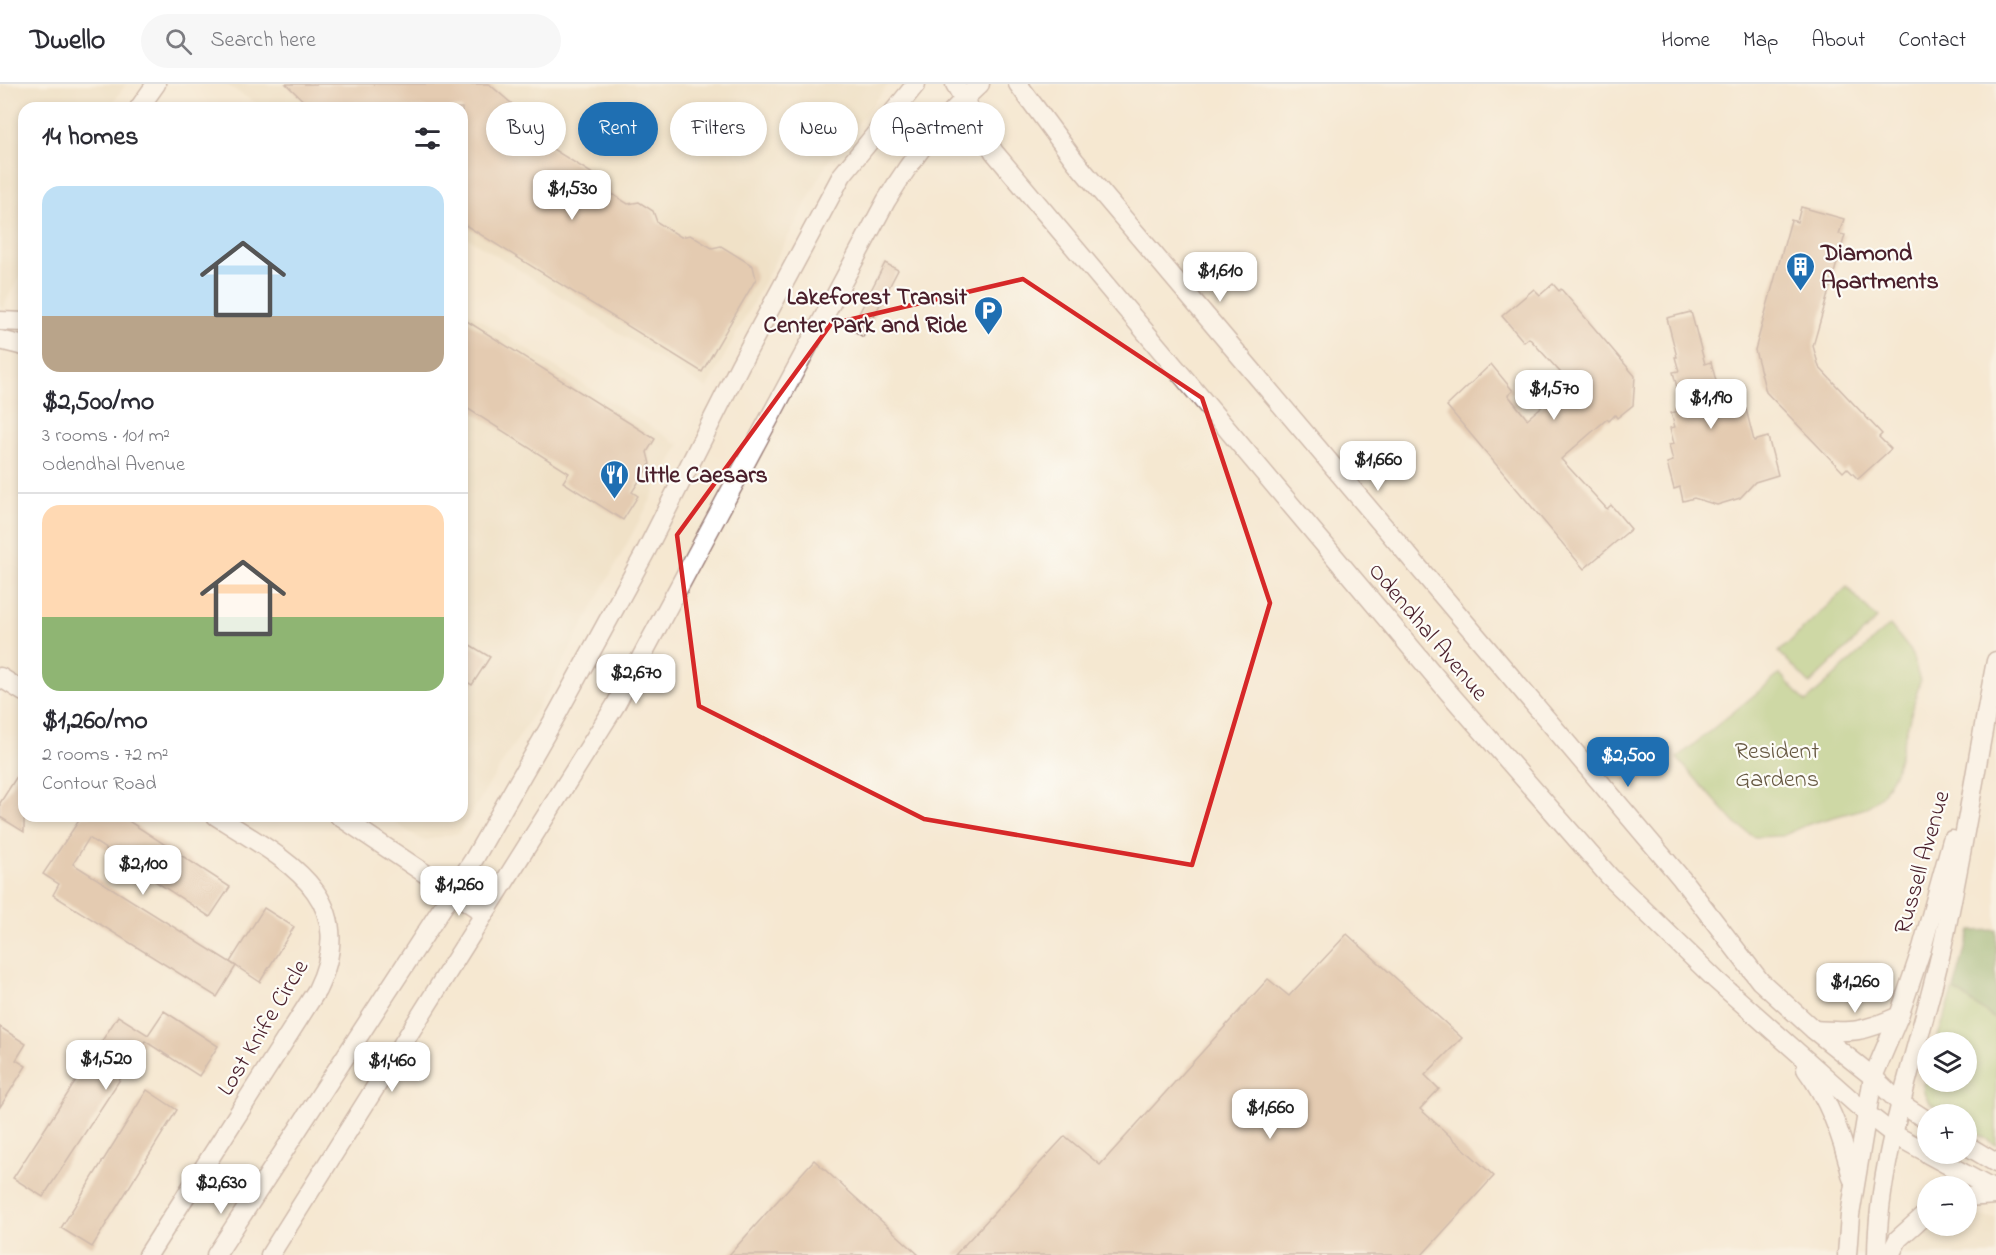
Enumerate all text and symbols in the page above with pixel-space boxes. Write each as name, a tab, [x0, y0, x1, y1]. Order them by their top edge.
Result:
search box	[141, 14, 561, 68]
text: Dwello	[30, 21, 105, 62]
icon: search	[162, 25, 195, 58]
text: Search here	[210, 25, 316, 57]
text: Home	[1661, 26, 1710, 56]
text: Map	[1743, 26, 1778, 56]
text: About	[1811, 26, 1865, 56]
text: Contact	[1898, 26, 1966, 56]
chip: Buy	[486, 102, 566, 156]
chip: Rent	[578, 102, 658, 156]
chip: Filters	[670, 102, 767, 156]
chip: New	[779, 102, 858, 156]
chip: Apartment	[870, 102, 1005, 156]
text: 14 homes	[42, 119, 138, 157]
icon: filters	[411, 122, 444, 155]
pin: $1,530	[523, 170, 621, 221]
text: $1,530	[547, 175, 597, 204]
icon: home	[189, 225, 297, 333]
place label: Diamond Apartments	[1820, 237, 1939, 300]
building icon: Diamond Apartments	[1784, 250, 1816, 292]
pin: $1,610	[1171, 252, 1269, 303]
text: $1,610	[1197, 257, 1243, 286]
place label: Lakeforest Transit Center Park and Ride	[764, 281, 968, 344]
parking icon: Lakeforest Transit Center Park and Ride	[972, 294, 1004, 336]
pin: $1,570	[1505, 370, 1603, 421]
text: $1,570	[1529, 375, 1579, 404]
pin: $1,190	[1662, 379, 1760, 430]
text: $2,500/mo	[42, 384, 154, 422]
text: $1,190	[1690, 384, 1732, 413]
text: 3 rooms · 101 m²	[42, 422, 170, 451]
pin: $1,660	[1329, 441, 1427, 492]
text: $1,660	[1354, 446, 1402, 475]
text: Odendhal Avenue	[42, 451, 185, 480]
restaurant icon: Little Caesars	[599, 458, 631, 500]
place label: Little Caesars	[636, 459, 768, 494]
icon: home	[189, 544, 297, 652]
street label: Odendhal Avenue	[1359, 556, 1496, 710]
pin: $2,670	[587, 654, 685, 705]
text: $2,670	[610, 659, 662, 688]
text: $1,260/mo	[42, 703, 148, 741]
park label: Resident Gardens	[1735, 735, 1819, 798]
pin: $2,500	[1579, 737, 1677, 788]
text: 2 rooms · 72 m²	[42, 741, 169, 770]
text: $2,500	[1601, 742, 1655, 771]
text: Contour Road	[42, 770, 156, 799]
street label: Russell Avenue	[1886, 787, 1961, 939]
pin: $2,100	[94, 845, 192, 896]
text: $2,100	[118, 850, 168, 879]
pin: $1,260	[410, 866, 508, 917]
text: $1,260	[434, 871, 484, 900]
street label: Lost Knife Circle	[210, 953, 319, 1103]
pin: $1,260	[1806, 963, 1904, 1014]
text: $1,260	[1830, 968, 1880, 997]
map controls	[1917, 1032, 1977, 1236]
button: layers	[1917, 1032, 1977, 1092]
pin: $1,520	[57, 1040, 155, 1091]
pin: $1,460	[343, 1042, 441, 1093]
text: $1,520	[80, 1045, 132, 1074]
text: $1,460	[368, 1047, 416, 1076]
pin: $1,660	[1221, 1089, 1319, 1140]
text: $1,660	[1246, 1094, 1294, 1123]
button: +	[1917, 1104, 1977, 1164]
pin: $2,630	[172, 1164, 270, 1215]
text: $2,630	[195, 1169, 247, 1198]
button: −	[1917, 1176, 1977, 1236]

